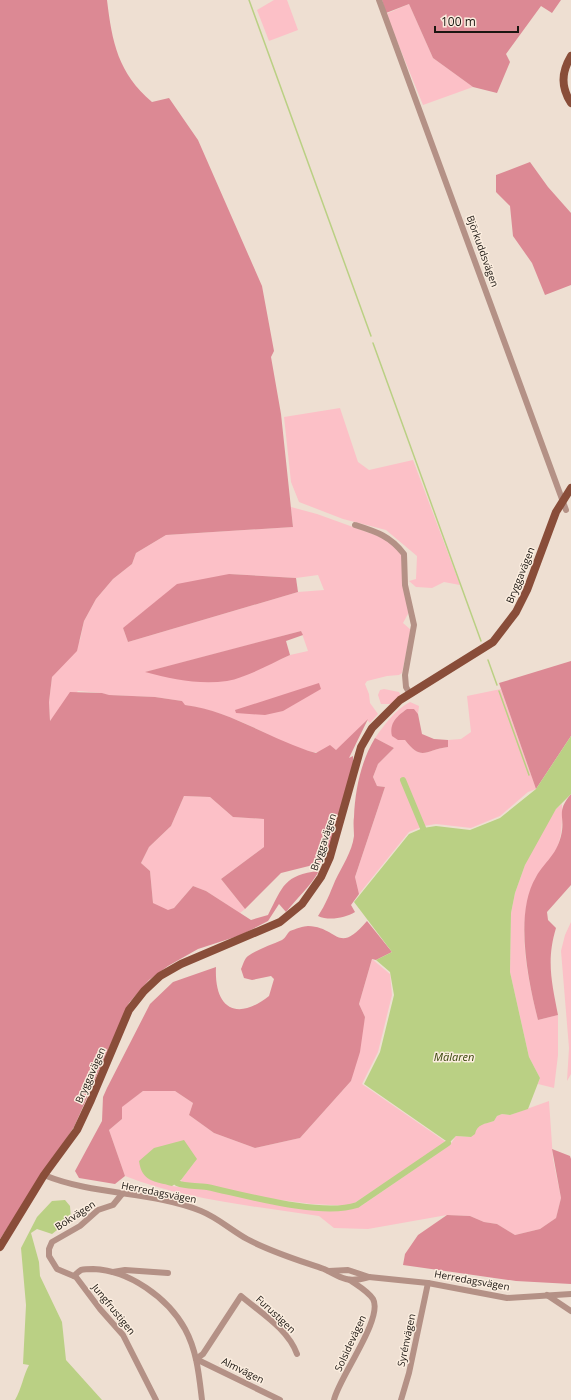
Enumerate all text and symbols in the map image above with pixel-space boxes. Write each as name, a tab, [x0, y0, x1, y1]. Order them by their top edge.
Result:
scale bar	[435, 8, 518, 34]
text: 100 m	[441, 13, 476, 30]
street label: Björkuddsvägen	[464, 213, 502, 289]
street label: Bryggavägen	[502, 545, 538, 605]
street label: Bryggavägen	[307, 811, 339, 873]
street label: Bryggavägen	[71, 1045, 109, 1105]
water label: Mälaren	[434, 1049, 474, 1064]
street label: Herredagsvägen	[120, 1178, 198, 1206]
street label: Bokvägen	[52, 1197, 98, 1233]
street label: Herredagsvägen	[433, 1266, 511, 1294]
street label: Jungfrustigen	[88, 1280, 139, 1337]
street label: Furustigen	[253, 1292, 299, 1336]
street label: Solsidevägen	[331, 1312, 369, 1374]
street label: Syrénvägen	[394, 1312, 418, 1368]
street label: Almvägen	[219, 1354, 267, 1386]

